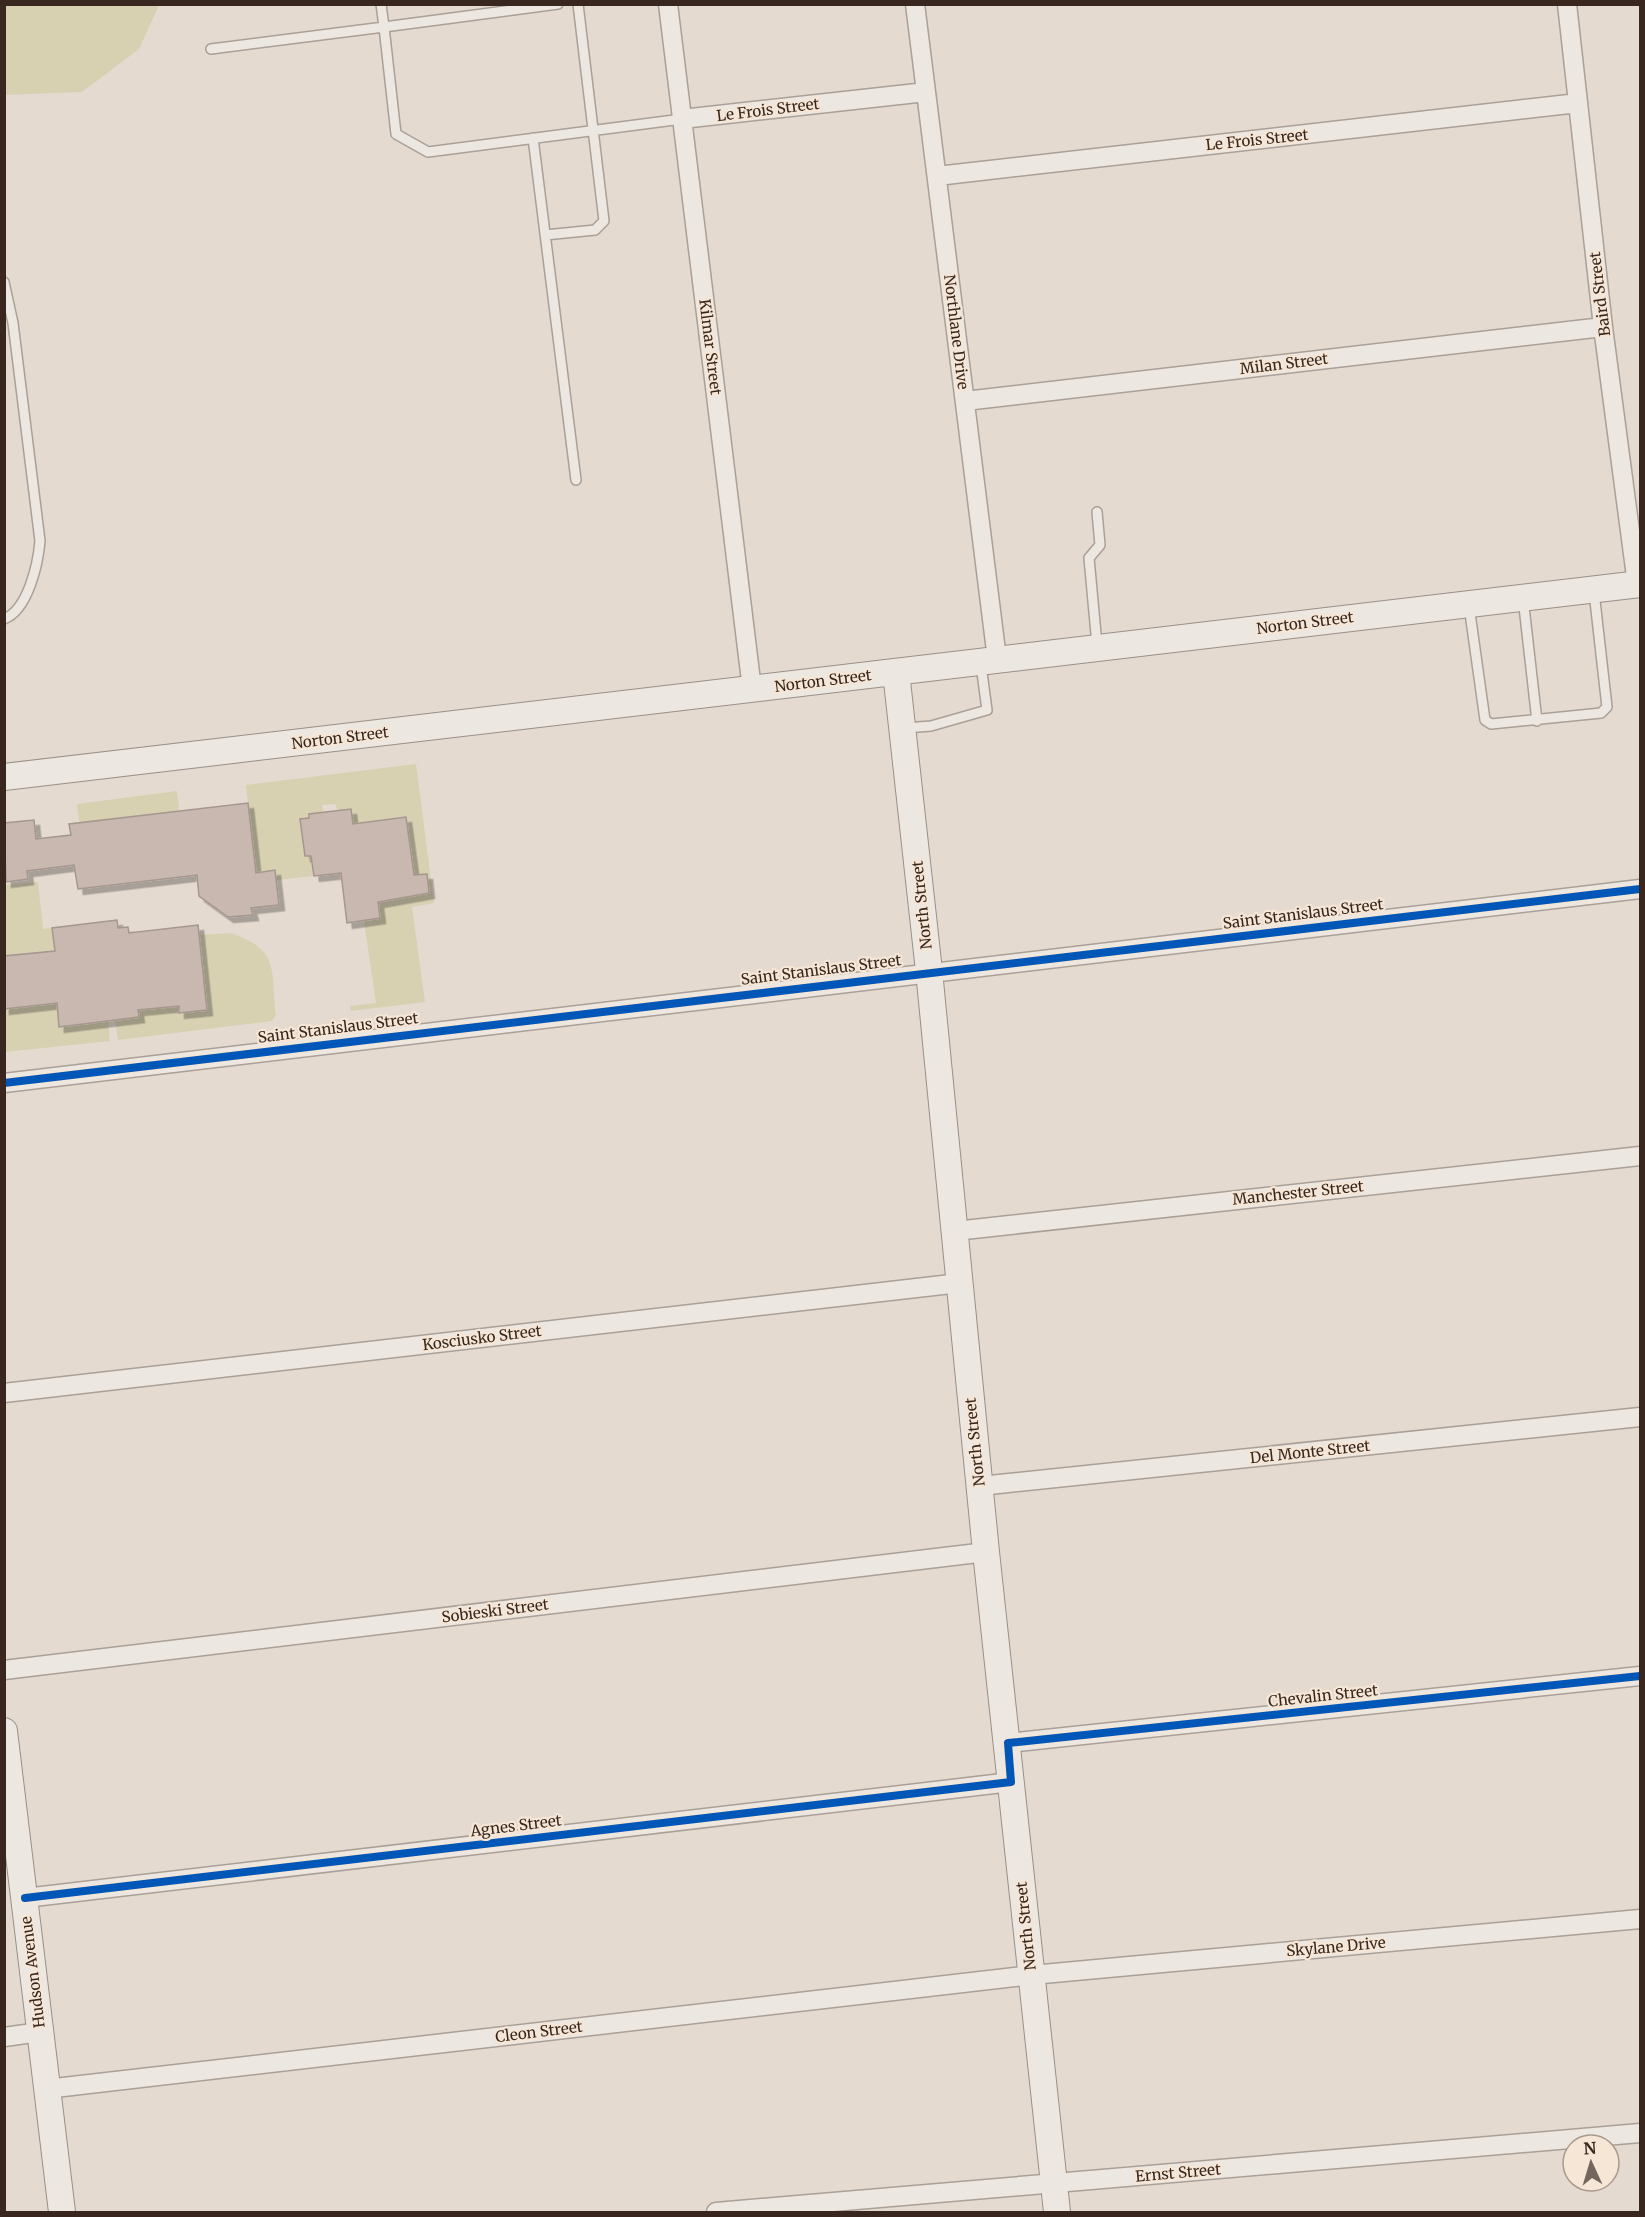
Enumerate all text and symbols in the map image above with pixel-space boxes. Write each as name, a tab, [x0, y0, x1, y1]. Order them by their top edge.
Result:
street label: Le Frois Street	[715, 94, 821, 125]
street label: Le Frois Street	[1205, 125, 1309, 154]
street label: Baird Street	[1585, 250, 1614, 337]
street label: Northlane Drive	[940, 273, 973, 391]
street label: Kilmar Street	[695, 298, 726, 396]
street label: Milan Street	[1239, 349, 1329, 378]
street label: Norton Street	[1255, 607, 1355, 638]
street label: Norton Street	[773, 665, 873, 696]
street label: Norton Street	[290, 722, 390, 753]
street label: North Street	[907, 860, 936, 950]
street label: Saint Stanislaus Street	[1222, 894, 1384, 933]
street label: Saint Stanislaus Street	[740, 950, 902, 989]
street label: Saint Stanislaus Street	[257, 1008, 419, 1047]
street label: Manchester Street	[1231, 1176, 1365, 1209]
street label: Kosciusko Street	[421, 1321, 543, 1354]
street label: North Street	[960, 1397, 989, 1487]
street label: Del Monte Street	[1249, 1436, 1371, 1467]
street label: Sobieski Street	[440, 1594, 550, 1626]
street label: Chevalin Street	[1267, 1680, 1379, 1711]
street label: Agnes Street	[468, 1810, 563, 1841]
street label: North Street	[1011, 1881, 1040, 1971]
street label: Hudson Avenue	[16, 1915, 49, 2029]
street label: Skylane Drive	[1285, 1933, 1387, 1960]
street label: Cleon Street	[494, 2017, 584, 2046]
north arrow	[1561, 2133, 1621, 2193]
text: N	[1583, 2138, 1597, 2158]
street label: Ernst Street	[1134, 2159, 1222, 2186]

